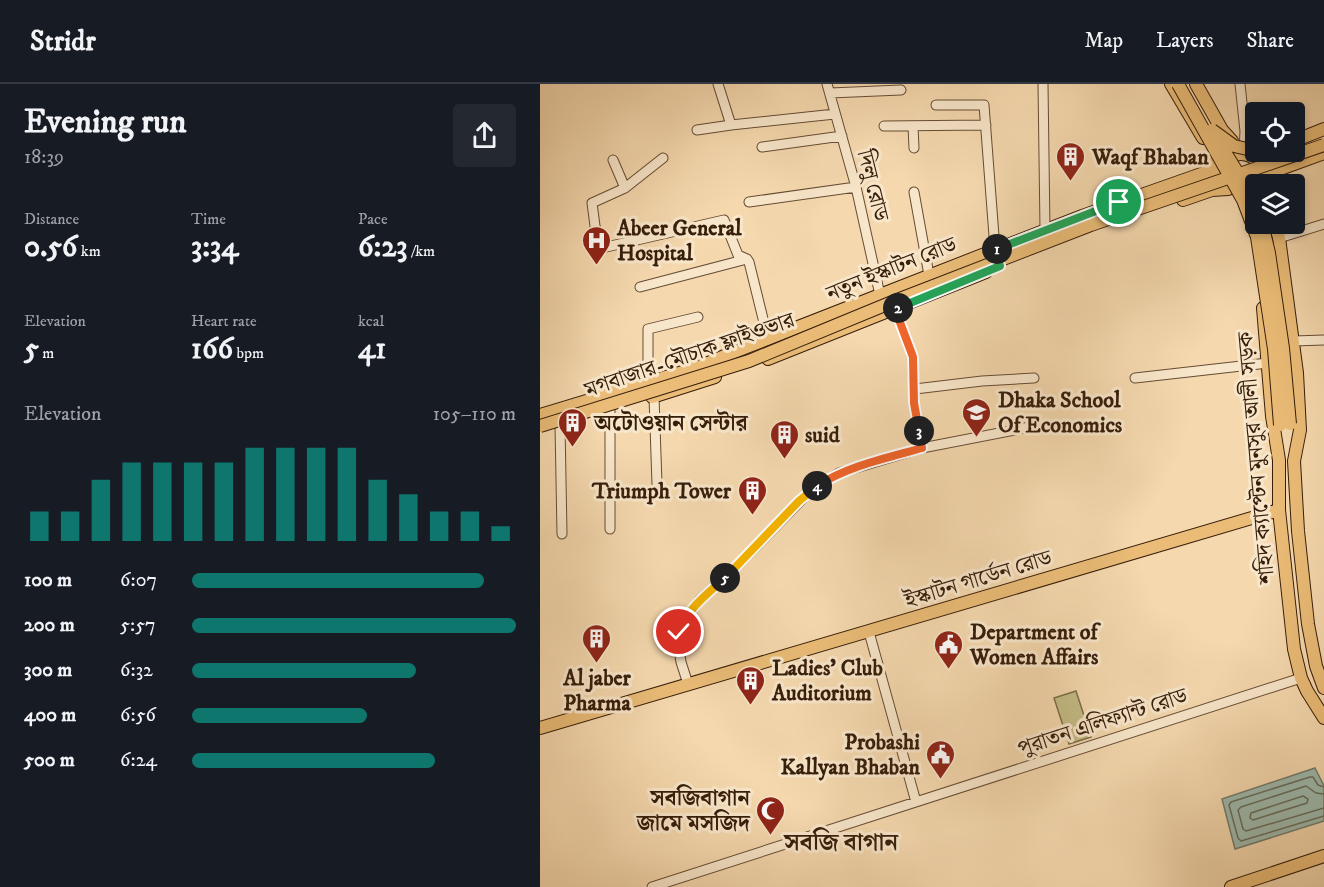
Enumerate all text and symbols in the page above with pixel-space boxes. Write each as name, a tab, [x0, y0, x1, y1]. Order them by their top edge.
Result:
text: Stridr	[30, 24, 96, 59]
text: Map	[1084, 28, 1123, 54]
text: Layers	[1156, 28, 1214, 54]
text: Share	[1247, 28, 1294, 54]
text: Evening run	[24, 102, 186, 143]
map controls	[1245, 102, 1305, 234]
button: locate	[1245, 102, 1305, 162]
button: share	[453, 104, 516, 167]
building icon: Waqf Bhaban	[1055, 140, 1087, 182]
place label: Waqf Bhaban	[1091, 144, 1209, 171]
text: 18:39	[24, 145, 64, 170]
street label: দিলু রোড	[850, 146, 896, 225]
button: layers	[1245, 174, 1305, 234]
pin	[1093, 176, 1144, 227]
icon: arrive	[1102, 185, 1135, 218]
text: Distance	[24, 209, 79, 229]
text: Time	[191, 209, 226, 229]
text: Pace	[358, 209, 388, 229]
place label: Abeer General Hospital	[616, 215, 742, 267]
hospital icon: Abeer General Hospital	[580, 224, 612, 266]
text: 0.56	[24, 229, 77, 266]
text: 3:34	[191, 229, 238, 266]
text: 6:23	[358, 229, 407, 266]
street label: নতুন ইস্কাটন রোড	[821, 230, 962, 308]
pin: 1	[982, 234, 1012, 264]
text: 1	[994, 239, 1000, 259]
text: km	[77, 241, 101, 261]
text: /km	[407, 241, 435, 261]
pin: 2	[883, 293, 913, 323]
text: 2	[894, 298, 902, 318]
street label: মগবাজার-মৌচাক ফ্লাইওভার	[580, 306, 799, 404]
text: Elevation	[24, 311, 86, 331]
text: Heart rate	[191, 311, 257, 331]
text: kcal	[358, 311, 384, 331]
street label: শহিদ ক্যাপ্টেন মুনসুর আলী সড়ক	[1231, 329, 1281, 586]
text: 5	[24, 331, 39, 368]
text: 166	[191, 331, 233, 368]
text: 41	[358, 331, 386, 368]
text: m	[39, 343, 54, 363]
text: bpm	[233, 343, 264, 363]
place label: Dhaka School Of Economics	[998, 387, 1123, 439]
school or university icon: Dhaka School Of Economics	[961, 396, 993, 438]
text: Elevation	[24, 402, 101, 427]
text: 105–110 m	[433, 402, 516, 427]
building icon: অটোওয়ান সেন্টার	[557, 406, 589, 448]
place label: অটোওয়ান সেন্টার	[593, 409, 749, 437]
pin: 3	[904, 416, 934, 446]
building icon: suid	[768, 418, 800, 460]
text: 3	[916, 421, 922, 441]
place label: suid	[805, 422, 841, 449]
pin: 4	[802, 471, 832, 501]
building icon: Triumph Tower	[736, 474, 768, 516]
text: 4	[812, 476, 822, 496]
place label: Triumph Tower	[591, 478, 732, 505]
street label: ইস্কাটন গার্ডেন রোড	[900, 543, 1057, 615]
pin: 5	[710, 563, 740, 593]
text: 100 m	[24, 568, 72, 593]
text: 6:07	[120, 568, 157, 593]
text: 5	[721, 568, 729, 588]
pin	[653, 606, 704, 657]
text: 200 m	[24, 613, 75, 638]
text: 5:57	[120, 613, 156, 638]
icon: check	[662, 615, 695, 648]
place label: Department of Women Affairs	[969, 619, 1101, 671]
building icon: Al jaber Pharma	[581, 622, 613, 664]
public building icon: Department of Women Affairs	[933, 628, 965, 670]
place label: Ladies' Club Auditorium	[771, 655, 883, 707]
text: 300 m	[24, 658, 72, 683]
text: 6:32	[120, 658, 153, 683]
building icon: Ladies' Club Auditorium	[735, 664, 767, 706]
place label: Al jaber Pharma	[562, 665, 632, 717]
street label: পুরাতন এলিফ্যান্ট রোড	[1014, 681, 1192, 763]
text: 400 m	[24, 703, 76, 728]
text: 6:56	[120, 703, 156, 728]
place label: Probashi Kallyan Bhaban	[780, 729, 921, 781]
public building icon: Probashi Kallyan Bhaban	[925, 738, 957, 780]
text: 500 m	[24, 748, 75, 773]
text: 6:24	[120, 748, 157, 773]
place label: সবজিবাগান জামে মসজিদ	[636, 784, 752, 837]
mosque icon: সবজিবাগান জামে মসজিদ	[755, 794, 787, 836]
district label: সবজি বাগান	[783, 827, 899, 858]

